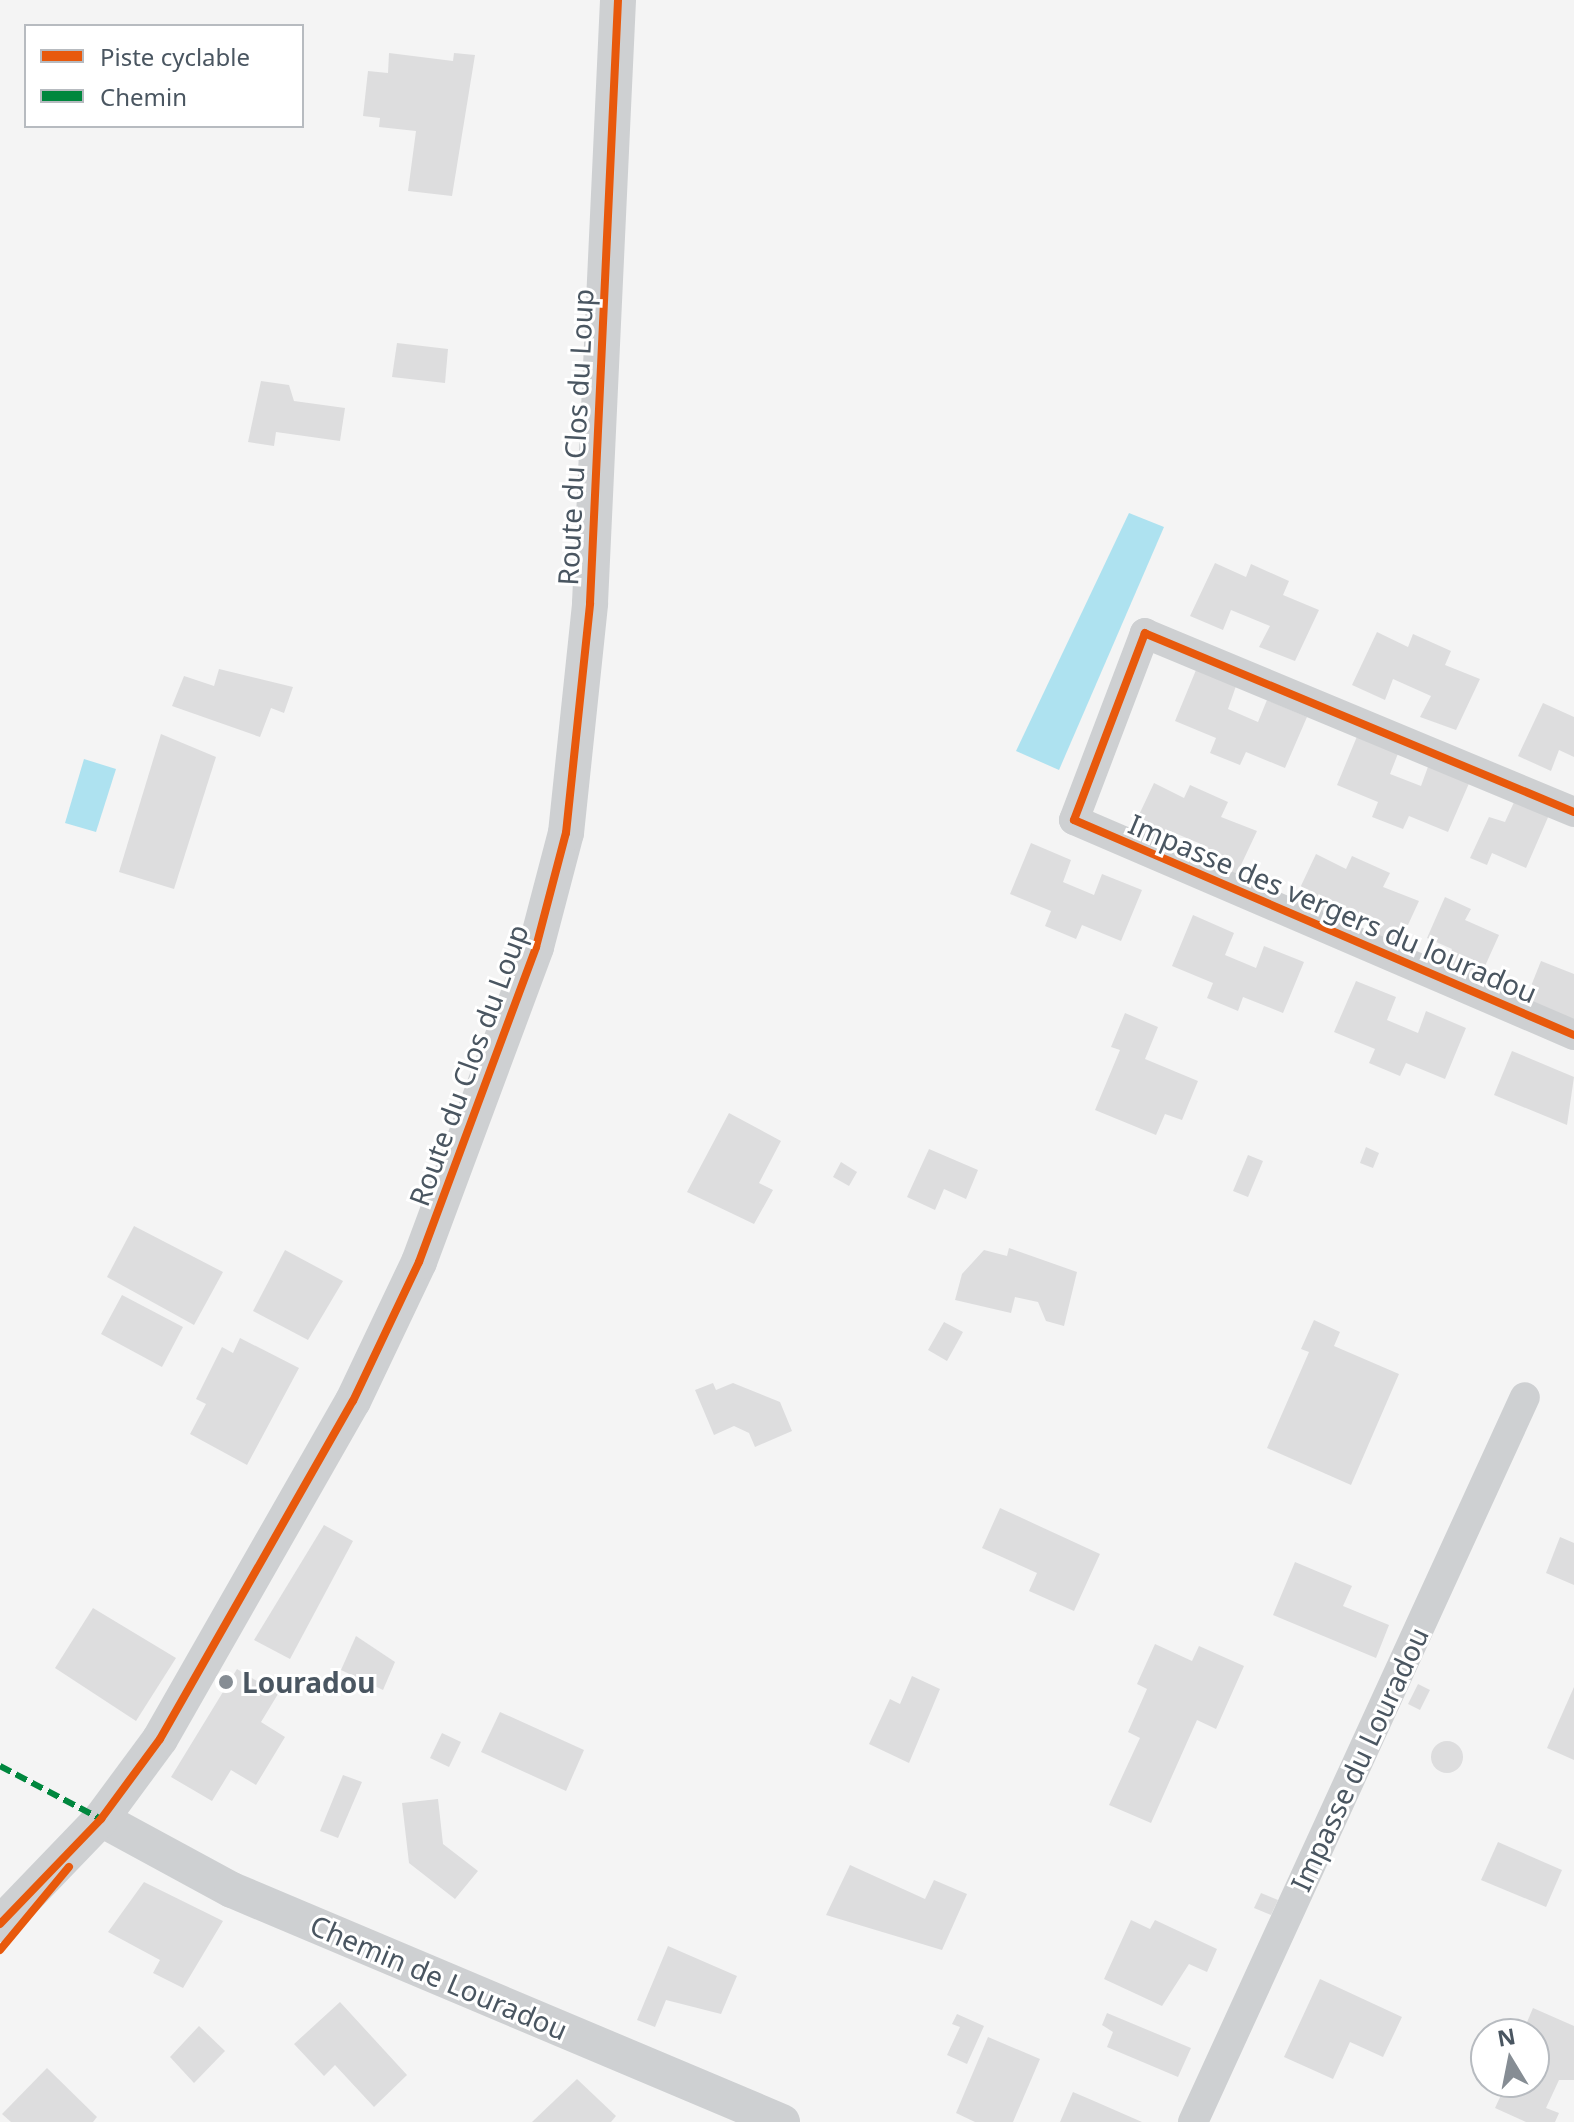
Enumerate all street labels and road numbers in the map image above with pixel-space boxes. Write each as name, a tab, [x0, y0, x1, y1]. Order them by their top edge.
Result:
street label: Route du Clos du Loup	[550, 288, 600, 586]
street label: Impasse des vergers du louradou	[1124, 807, 1542, 1009]
street label: Route du Clos du Loup	[401, 920, 535, 1210]
street label: Impasse du Louradou	[1283, 1622, 1435, 1896]
street label: Chemin de Louradou	[305, 1908, 573, 2046]

